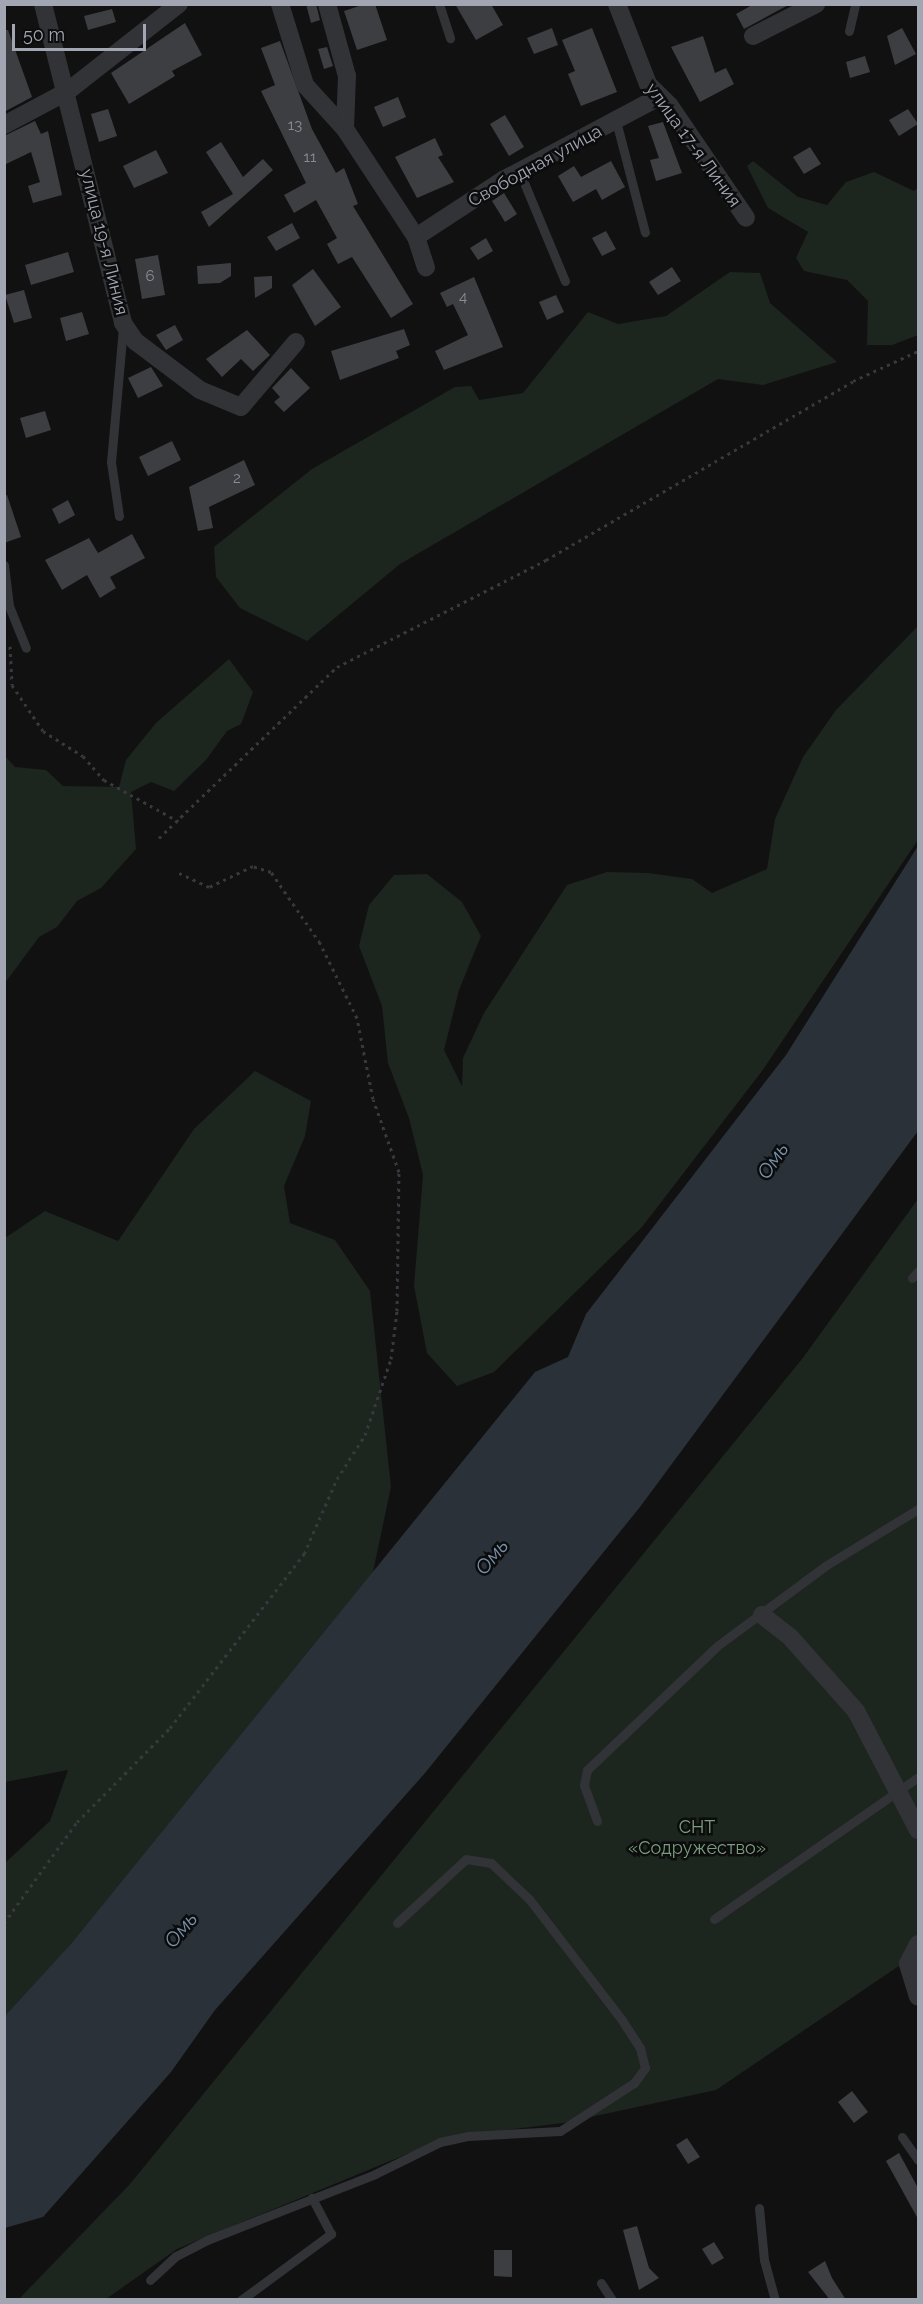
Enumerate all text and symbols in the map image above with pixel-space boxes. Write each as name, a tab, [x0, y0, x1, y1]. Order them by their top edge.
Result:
scale bar	[15, 12, 148, 50]
text: 50 m	[23, 24, 65, 45]
street label: улица 17-я Линия	[641, 79, 745, 211]
house number: 13	[288, 117, 302, 135]
street label: Свободная улица	[464, 120, 606, 212]
house number: 11	[304, 149, 316, 167]
street label: улица 19-я Линия	[75, 167, 133, 317]
house number: 6	[145, 268, 155, 286]
house number: 4	[459, 289, 467, 307]
house number: 2	[233, 470, 241, 488]
water label: Омь	[752, 1138, 794, 1184]
water label: Омь	[470, 1534, 514, 1580]
park label: СНТ «Содружество»	[628, 1817, 766, 1860]
water label: Омь	[159, 1907, 203, 1953]

